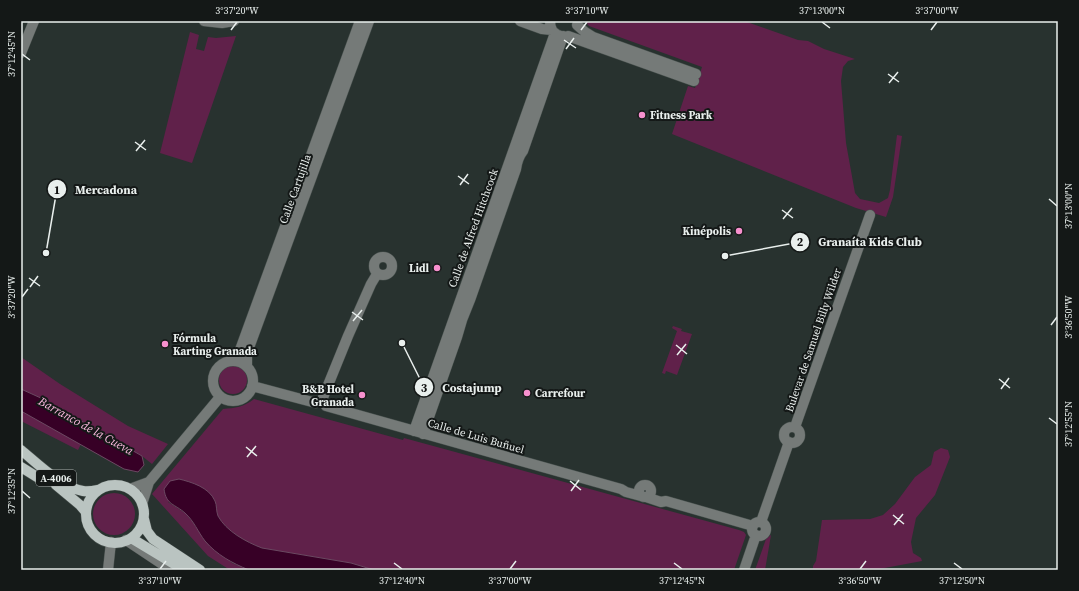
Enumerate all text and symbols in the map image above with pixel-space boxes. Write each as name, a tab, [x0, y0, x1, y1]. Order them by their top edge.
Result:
text: 3°37'20"W	[215, 4, 259, 17]
text: 3°37'10"W	[565, 4, 609, 17]
text: 37°13'00"N	[799, 4, 845, 17]
text: 3°37'00"W	[915, 4, 959, 17]
text: 37°12'45"N	[5, 31, 18, 77]
place label: Fitness Park	[650, 108, 713, 123]
marker: Fitness Park	[637, 110, 647, 120]
street label: Calle Cartujilla	[276, 152, 315, 226]
street label: Calle de Alfred Hitchcock	[445, 166, 502, 290]
callout: Mercadona	[47, 177, 145, 201]
text: 1	[54, 182, 60, 198]
text: Mercadona	[75, 182, 138, 198]
text: 37°13'00"N	[1062, 183, 1075, 229]
place label: Kinépolis	[682, 224, 731, 239]
marker: Kinépolis	[734, 226, 744, 236]
callout: Granaíta Kids Club	[790, 230, 930, 254]
text: 2	[797, 234, 804, 250]
text: Granaíta Kids Club	[818, 234, 922, 250]
place label: Lidl	[409, 261, 429, 276]
marker: Lidl	[432, 263, 442, 273]
street label: Bulevar de Samuel Billy Wilder	[782, 266, 845, 414]
text: 3°37'20"W	[5, 275, 18, 319]
text: 3°36'50"W	[1062, 295, 1075, 339]
place label: Fórmula Karting Granada	[173, 331, 257, 359]
marker: Fórmula Karting Granada	[160, 339, 170, 349]
callout: Costajump	[414, 375, 509, 399]
text: 3	[421, 380, 428, 396]
text: Costajump	[442, 380, 502, 396]
place label: B&B Hotel Granada	[302, 382, 354, 410]
place label: Carrefour	[535, 386, 586, 401]
marker: Carrefour	[522, 388, 532, 398]
marker: B&B Hotel Granada	[357, 390, 367, 400]
water label: Barranco de la Cueva	[35, 393, 137, 459]
text: 37°12'55"N	[1062, 401, 1075, 447]
street label: Calle de Luis Buñuel	[426, 416, 526, 457]
text: 37°12'35"N	[5, 468, 18, 514]
road number: A-4006	[36, 470, 76, 486]
text: 3°37'10"W	[138, 574, 182, 587]
text: 37°12'40"N	[379, 574, 425, 587]
text: 3°37'00"W	[488, 574, 532, 587]
text: 37°12'45"N	[659, 574, 705, 587]
text: 3°36'50"W	[838, 574, 882, 587]
text: 37°12'50"N	[939, 574, 985, 587]

